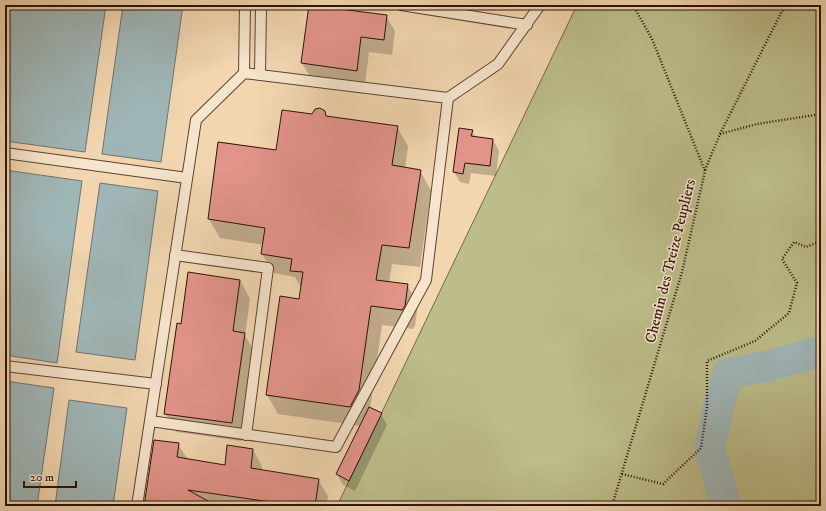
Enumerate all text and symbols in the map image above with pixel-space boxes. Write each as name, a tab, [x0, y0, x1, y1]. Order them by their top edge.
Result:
street label: Chemin des Treize Peupliers	[641, 177, 700, 345]
scale bar	[24, 463, 76, 489]
text: 20 m	[30, 470, 54, 485]

